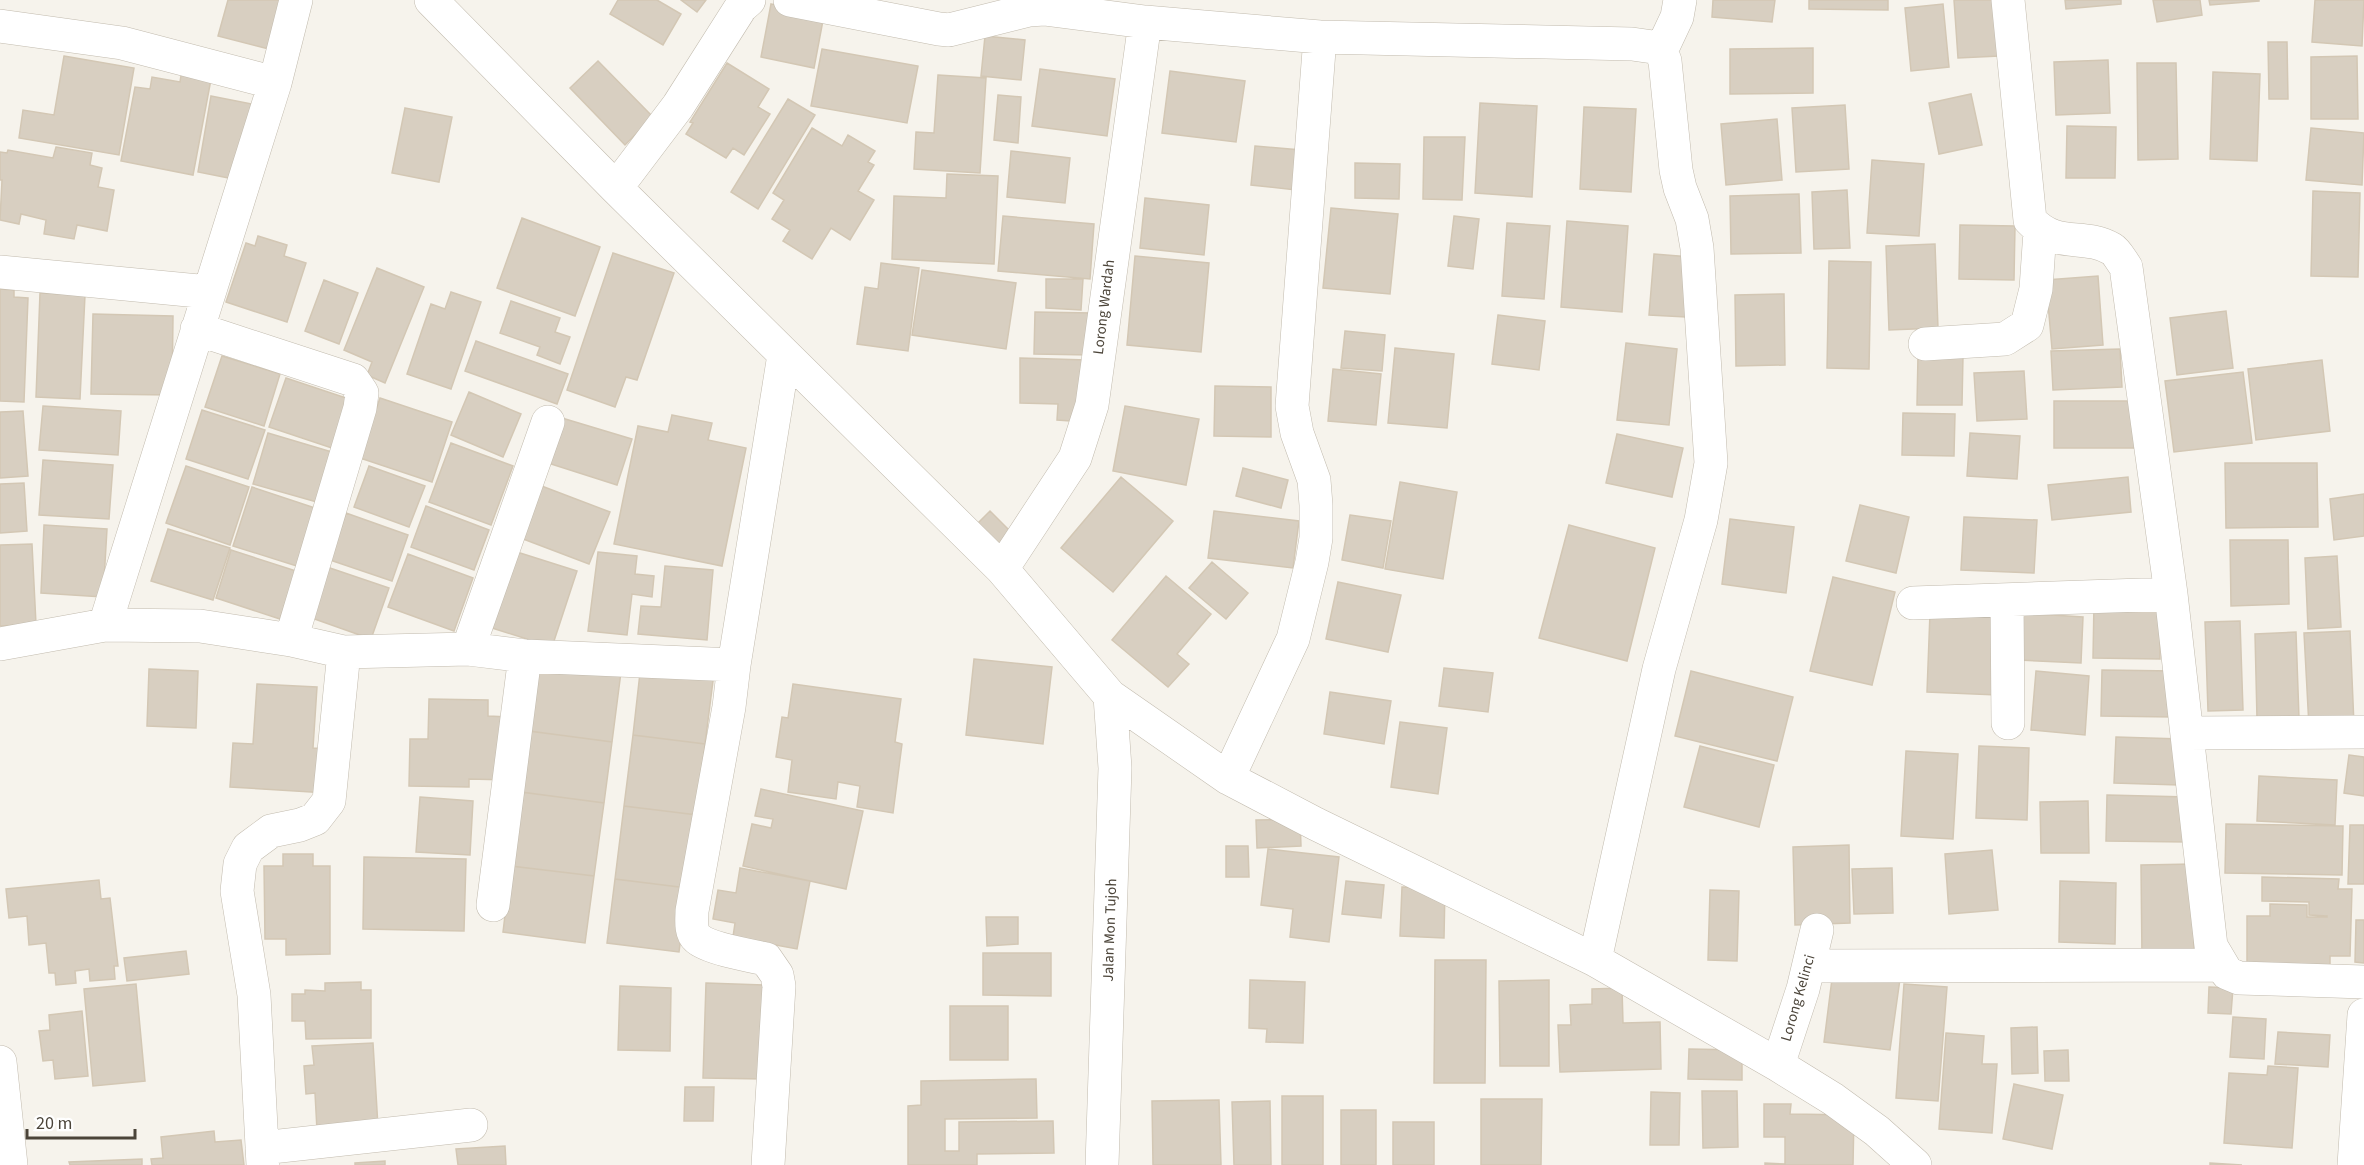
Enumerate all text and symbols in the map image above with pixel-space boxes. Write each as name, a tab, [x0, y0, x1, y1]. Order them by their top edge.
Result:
street label: Lorong Wardah	[1088, 258, 1120, 356]
street label: Jalan Mon Tujoh	[1098, 878, 1122, 982]
street label: Lorong Kelinci	[1776, 952, 1820, 1044]
scale bar	[27, 1102, 135, 1140]
text: 20 m	[36, 1111, 72, 1136]

